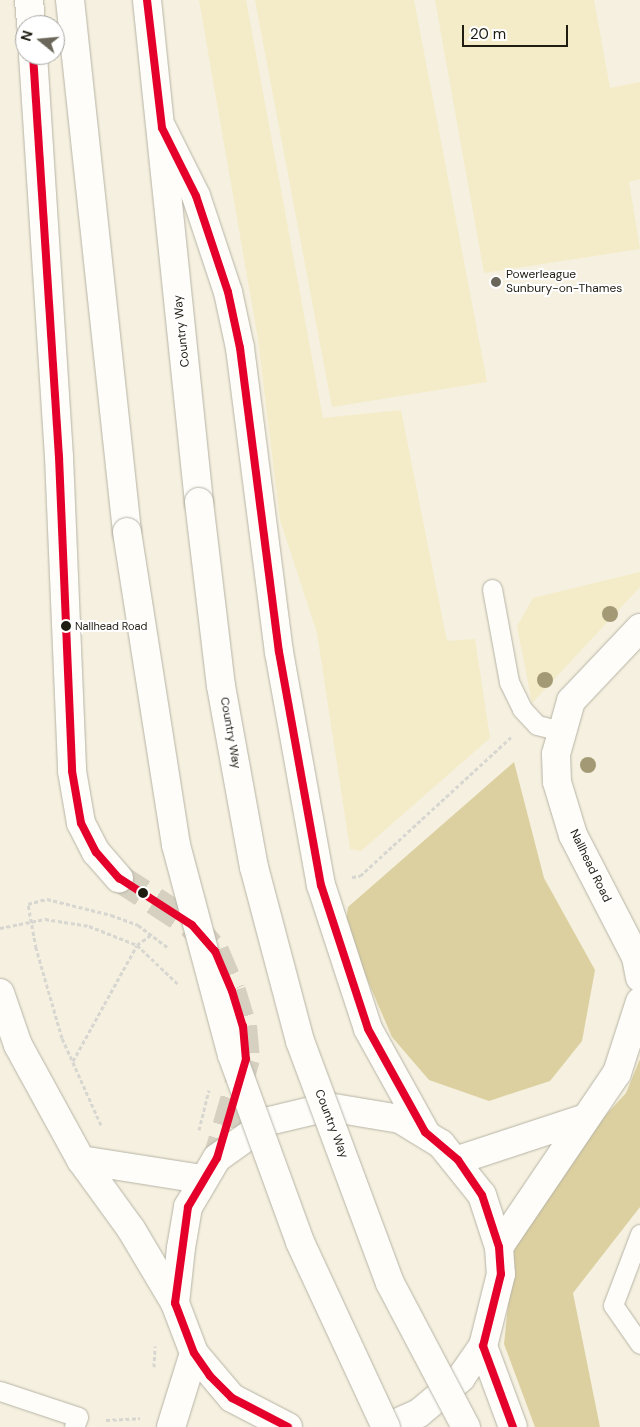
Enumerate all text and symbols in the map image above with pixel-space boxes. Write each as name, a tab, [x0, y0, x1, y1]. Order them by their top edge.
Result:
north arrow	[15, 15, 65, 65]
scale bar	[465, 15, 571, 47]
text: 20 m	[470, 24, 506, 44]
text: N	[17, 28, 37, 43]
place label: Powerleague Sunbury-on-Thames	[506, 268, 622, 296]
marker: Powerleague Sunbury-on-Thames	[490, 276, 502, 288]
street label: Country Way	[171, 294, 193, 368]
place label: Nallhead Road	[75, 619, 147, 633]
marker: Nallhead Road	[61, 621, 71, 631]
street label: Country Way	[217, 696, 243, 770]
street label: Nallhead Road	[566, 827, 614, 905]
unlabelled marker	[138, 888, 148, 898]
street label: Country Way	[311, 1088, 351, 1160]

